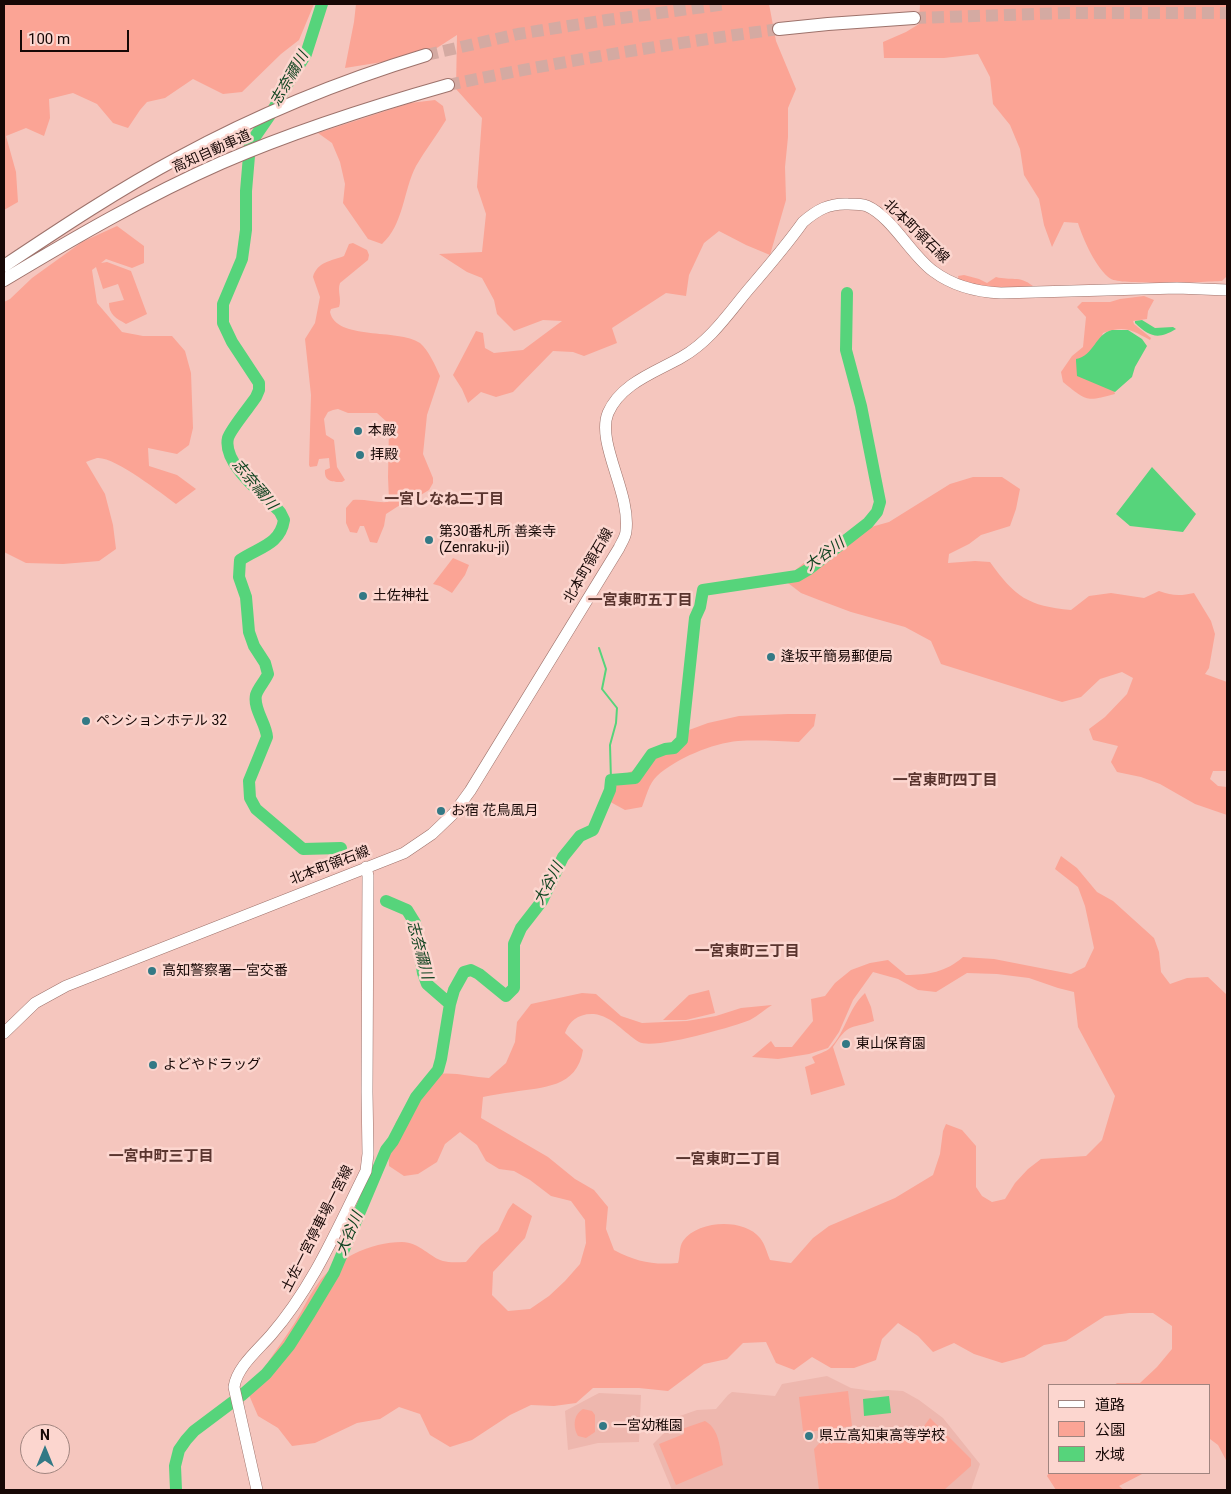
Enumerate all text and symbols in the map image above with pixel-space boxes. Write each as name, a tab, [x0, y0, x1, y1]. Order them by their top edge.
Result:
scale bar	[22, 20, 131, 52]
text: 100 m	[28, 30, 70, 48]
water label: 志奈禰川	[267, 49, 313, 109]
street label: 高知自動車道	[170, 127, 254, 177]
street label: 北本町領石線	[880, 197, 952, 267]
place label: 本殿	[368, 423, 396, 439]
marker: 本殿	[352, 425, 364, 437]
place label: 拝殿	[370, 447, 398, 463]
marker: 拝殿	[354, 449, 366, 461]
water label: 志奈禰川	[228, 456, 280, 514]
district label: 一宮しなね二丁目	[384, 491, 504, 509]
place label: 第30番札所 善楽寺 (Zenraku-ji)	[439, 524, 556, 556]
street label: 北本町領石線	[561, 525, 617, 607]
marker: 第30番札所 善楽寺 (Zenraku-ji)	[423, 534, 435, 546]
water label: 大谷川	[802, 534, 848, 576]
place label: 土佐神社	[373, 588, 429, 604]
marker: 土佐神社	[357, 590, 369, 602]
district label: 一宮東町五丁目	[588, 592, 692, 610]
place label: 逢坂平簡易郵便局	[781, 649, 893, 665]
marker: 逢坂平簡易郵便局	[765, 651, 777, 663]
place label: ペンションホテル 32	[96, 713, 227, 729]
marker: ペンションホテル 32	[80, 715, 92, 727]
district label: 一宮東町四丁目	[893, 772, 997, 790]
place label: お宿 花鳥風月	[451, 803, 538, 819]
marker: お宿 花鳥風月	[435, 805, 447, 817]
street label: 北本町領石線	[288, 843, 372, 889]
water label: 大谷川	[530, 860, 568, 908]
water label: 志奈禰川	[403, 919, 435, 981]
district label: 一宮東町三丁目	[695, 943, 799, 961]
place label: 高知警察署一宮交番	[162, 963, 288, 979]
marker: 高知警察署一宮交番	[146, 965, 158, 977]
place label: 東山保育園	[856, 1036, 926, 1052]
marker: 東山保育園	[840, 1038, 852, 1050]
place label: よどやドラッグ	[163, 1057, 261, 1073]
marker: よどやドラッグ	[147, 1059, 159, 1071]
district label: 一宮中町三丁目	[109, 1148, 213, 1166]
district label: 一宮東町二丁目	[676, 1151, 780, 1169]
street label: 土佐一宮停車場一宮線	[279, 1163, 357, 1295]
water label: 大谷川	[333, 1210, 367, 1258]
legend	[1048, 1384, 1211, 1474]
text: 道路	[1095, 1396, 1125, 1414]
place label: 一宮幼稚園	[613, 1418, 683, 1434]
marker: 一宮幼稚園	[597, 1420, 609, 1432]
text: 公園	[1095, 1421, 1125, 1439]
north arrow	[20, 1424, 70, 1474]
text: N	[40, 1427, 50, 1443]
place label: 県立高知東高等学校	[819, 1428, 945, 1444]
marker: 県立高知東高等学校	[803, 1430, 815, 1442]
text: 水域	[1095, 1446, 1125, 1464]

